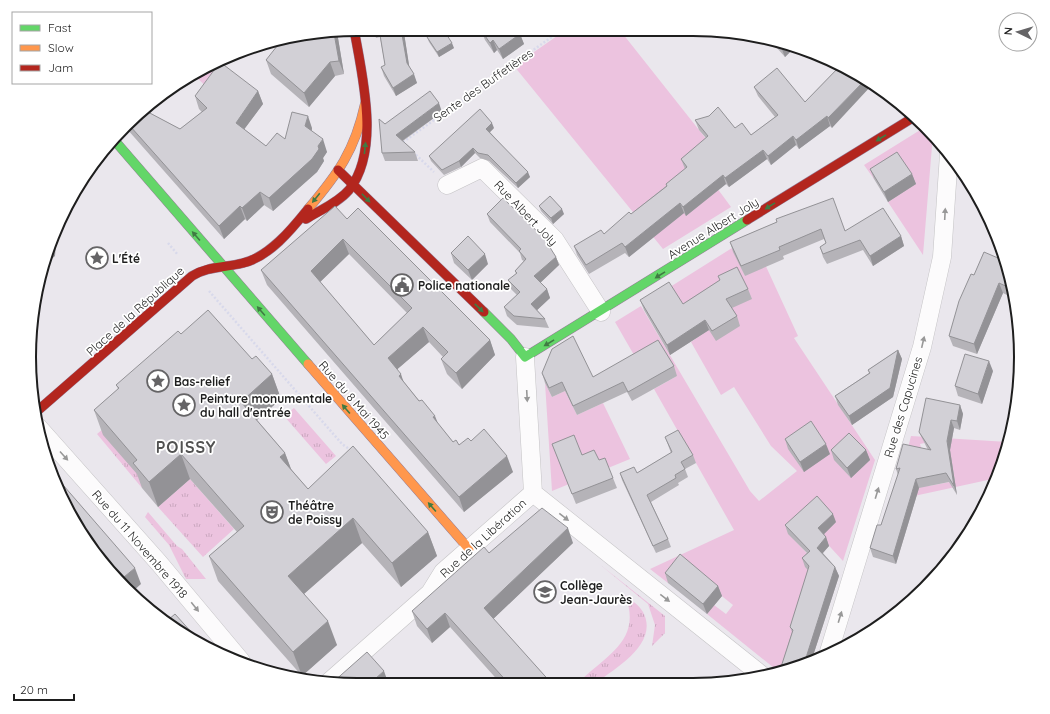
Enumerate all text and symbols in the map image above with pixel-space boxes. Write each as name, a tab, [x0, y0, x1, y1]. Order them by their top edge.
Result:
legend	[12, 12, 152, 84]
north arrow	[998, 12, 1038, 52]
text: Fast	[48, 20, 72, 35]
text: N	[1001, 26, 1015, 36]
text: Slow	[48, 40, 74, 55]
street label: Sente des Buffetières	[430, 45, 536, 125]
text: Jam	[48, 60, 73, 75]
one-way arrow	[875, 134, 887, 141]
one-way arrow	[362, 142, 369, 154]
street label: Rue Albert Joly	[491, 177, 561, 249]
one-way arrow	[312, 192, 321, 203]
one-way arrow	[361, 193, 371, 203]
street label: Avenue Albert Joly	[665, 194, 761, 262]
one-way arrow	[764, 203, 776, 210]
one-way arrow	[942, 207, 948, 220]
one-way arrow	[192, 231, 201, 241]
place icon: L'Été	[84, 245, 110, 271]
place label: L'Été	[112, 251, 140, 266]
street label: Place de la République	[83, 263, 187, 359]
one-way arrow	[655, 271, 665, 279]
public building icon: Police nationale	[389, 272, 415, 298]
place label: Police nationale	[418, 278, 510, 293]
one-way arrow	[474, 303, 484, 313]
one-way arrow	[256, 305, 265, 316]
one-way arrow	[920, 336, 926, 348]
one-way arrow	[543, 339, 555, 346]
street label: Rue des Capucines	[880, 354, 926, 459]
street label: Rue du 8 Mai 1945	[316, 358, 392, 442]
place icon: Bas-relief	[145, 368, 171, 394]
place label: Bas-relief	[174, 374, 231, 389]
one-way arrow	[524, 390, 531, 402]
place label: Peinture monumentale du hall d'entrée	[200, 391, 332, 420]
place icon: Peinture monumentale du hall d'entrée	[171, 392, 197, 418]
one-way arrow	[342, 403, 351, 414]
district label: POISSY	[156, 437, 216, 457]
one-way arrow	[59, 451, 68, 461]
street label: Rue du 11 Novembre 1918	[89, 487, 191, 601]
one-way arrow	[874, 487, 880, 499]
street label: Rue de la Libération	[437, 495, 529, 581]
place label: Théâtre de Poissy	[288, 498, 342, 527]
theatre icon: Théâtre de Poissy	[259, 499, 285, 525]
one-way arrow	[427, 501, 436, 512]
one-way arrow	[558, 513, 569, 522]
place label: Collège Jean-Jaurès	[560, 578, 632, 607]
school or university icon: Collège Jean-Jaurès	[532, 579, 558, 605]
one-way arrow	[660, 594, 671, 603]
one-way arrow	[190, 602, 199, 612]
one-way arrow	[837, 611, 843, 623]
scale bar	[14, 676, 74, 702]
text: 20 m	[20, 682, 48, 697]

